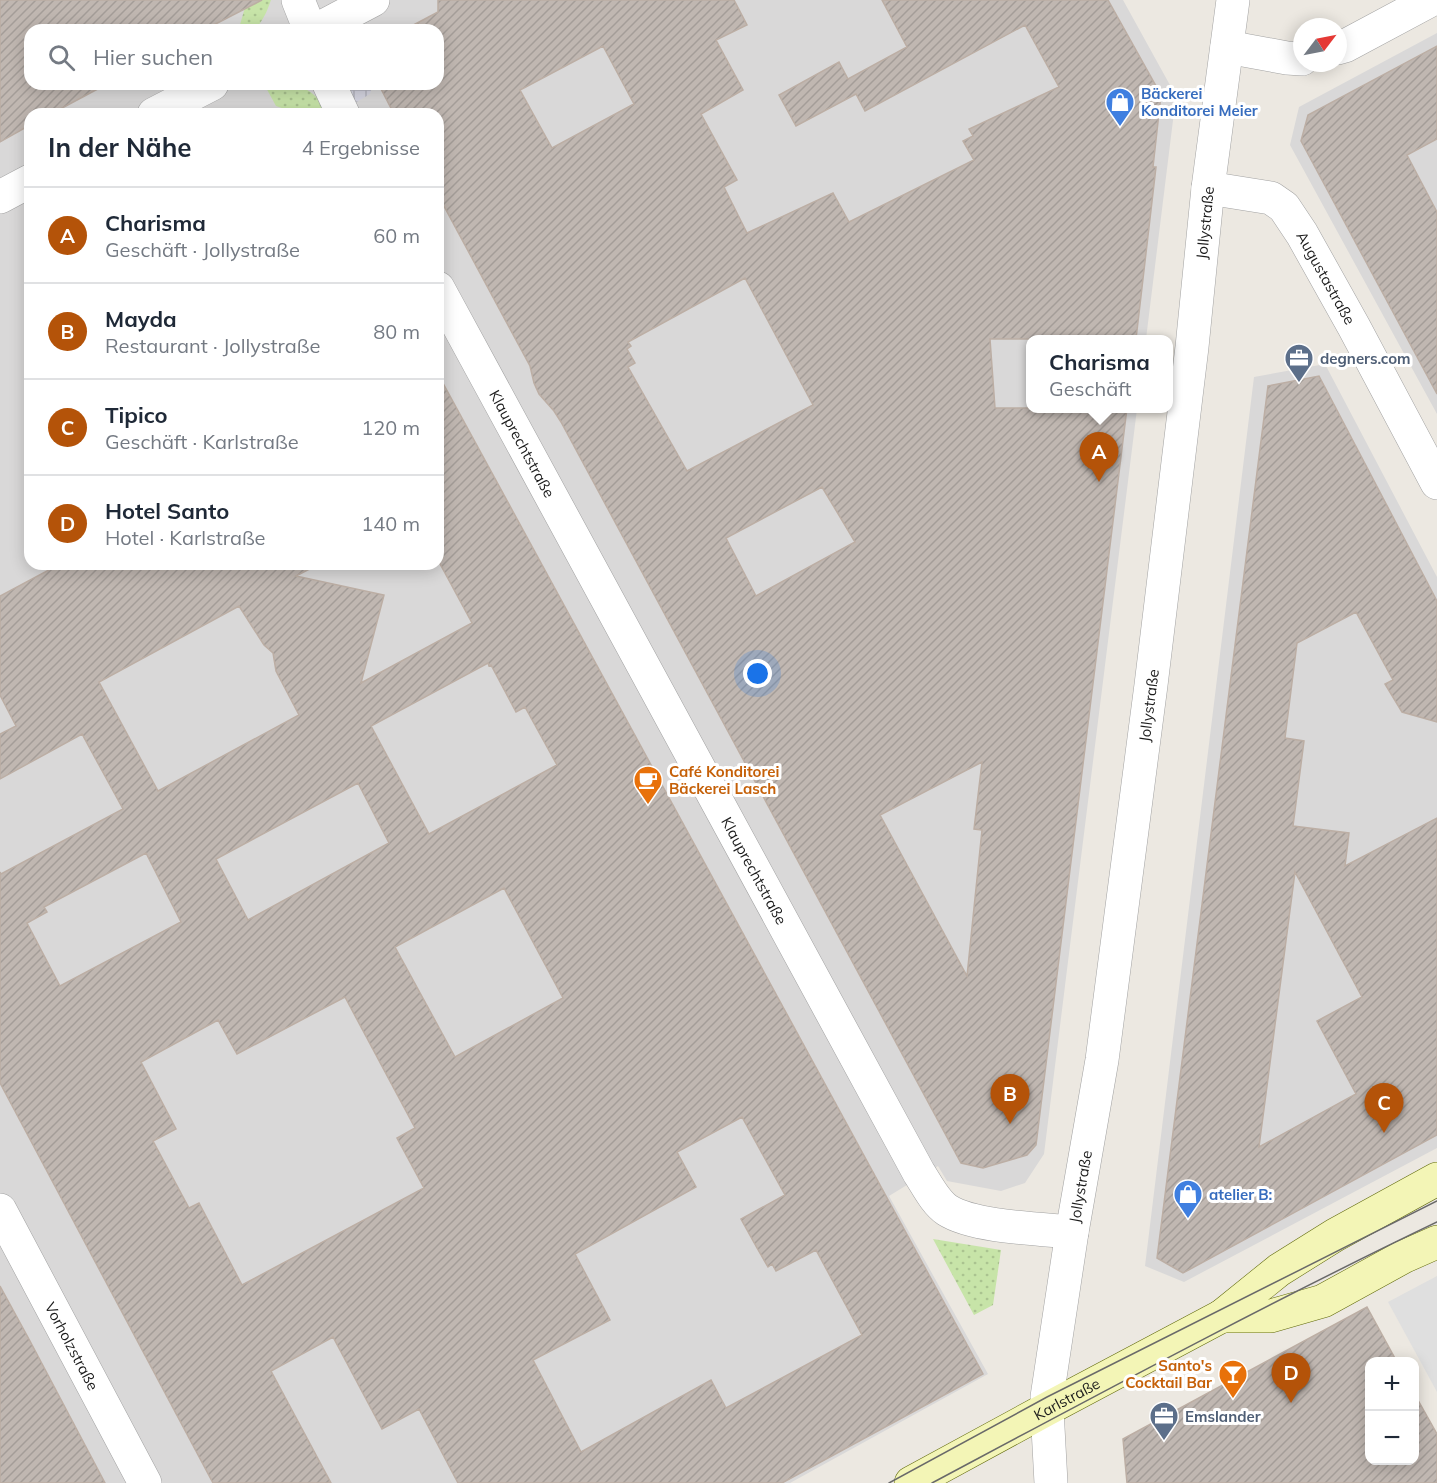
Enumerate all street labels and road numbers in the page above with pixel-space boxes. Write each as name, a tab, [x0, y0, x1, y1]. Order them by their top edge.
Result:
street label: Jollystraße	[1191, 185, 1218, 260]
street label: Augustastraße	[1293, 228, 1360, 328]
street label: Klauprechtstraße	[486, 386, 559, 501]
street label: Jollystraße	[1134, 668, 1162, 743]
street label: Klauprechtstraße	[718, 813, 791, 928]
street label: Jollystraße	[1064, 1149, 1096, 1224]
street label: Vorholzstraße	[41, 1299, 103, 1393]
street label: Karlstraße	[1030, 1373, 1103, 1424]

